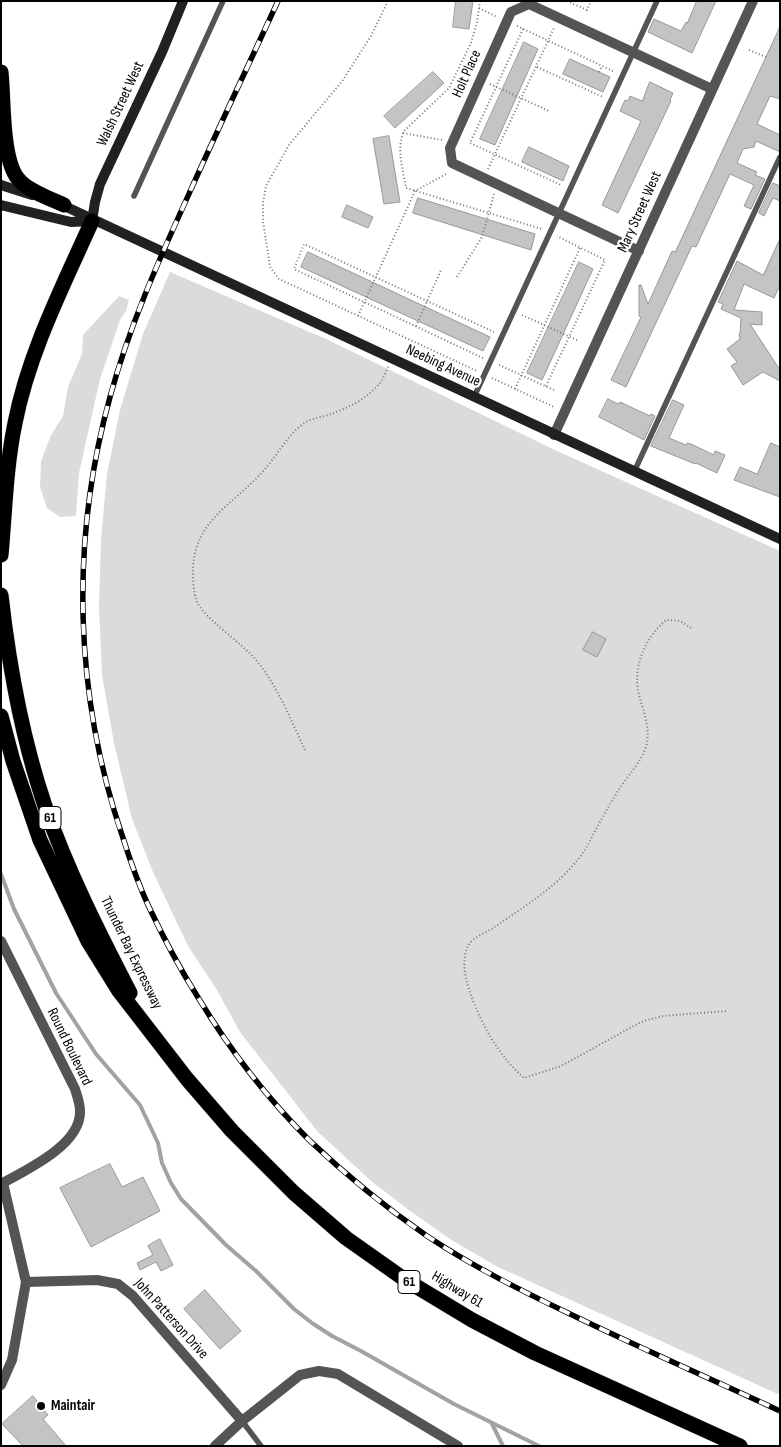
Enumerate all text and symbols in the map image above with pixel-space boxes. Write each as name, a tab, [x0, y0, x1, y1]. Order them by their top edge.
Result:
street label: Holt Place	[449, 47, 485, 101]
street label: Walsh Street West	[93, 59, 149, 149]
street label: Mary Street West	[614, 169, 666, 255]
street label: Neebing Avenue	[403, 341, 483, 391]
road number: 61	[39, 806, 61, 830]
street label: Thunder Bay Expressway	[96, 894, 166, 1012]
street label: Round Boulevard	[43, 1005, 95, 1089]
street label: Highway 61	[428, 1268, 486, 1312]
road number: 61	[398, 1270, 420, 1294]
street label: John Patterson Drive	[130, 1275, 212, 1363]
place label: Maintair	[51, 1397, 95, 1415]
marker: Maintair	[35, 1400, 47, 1412]

